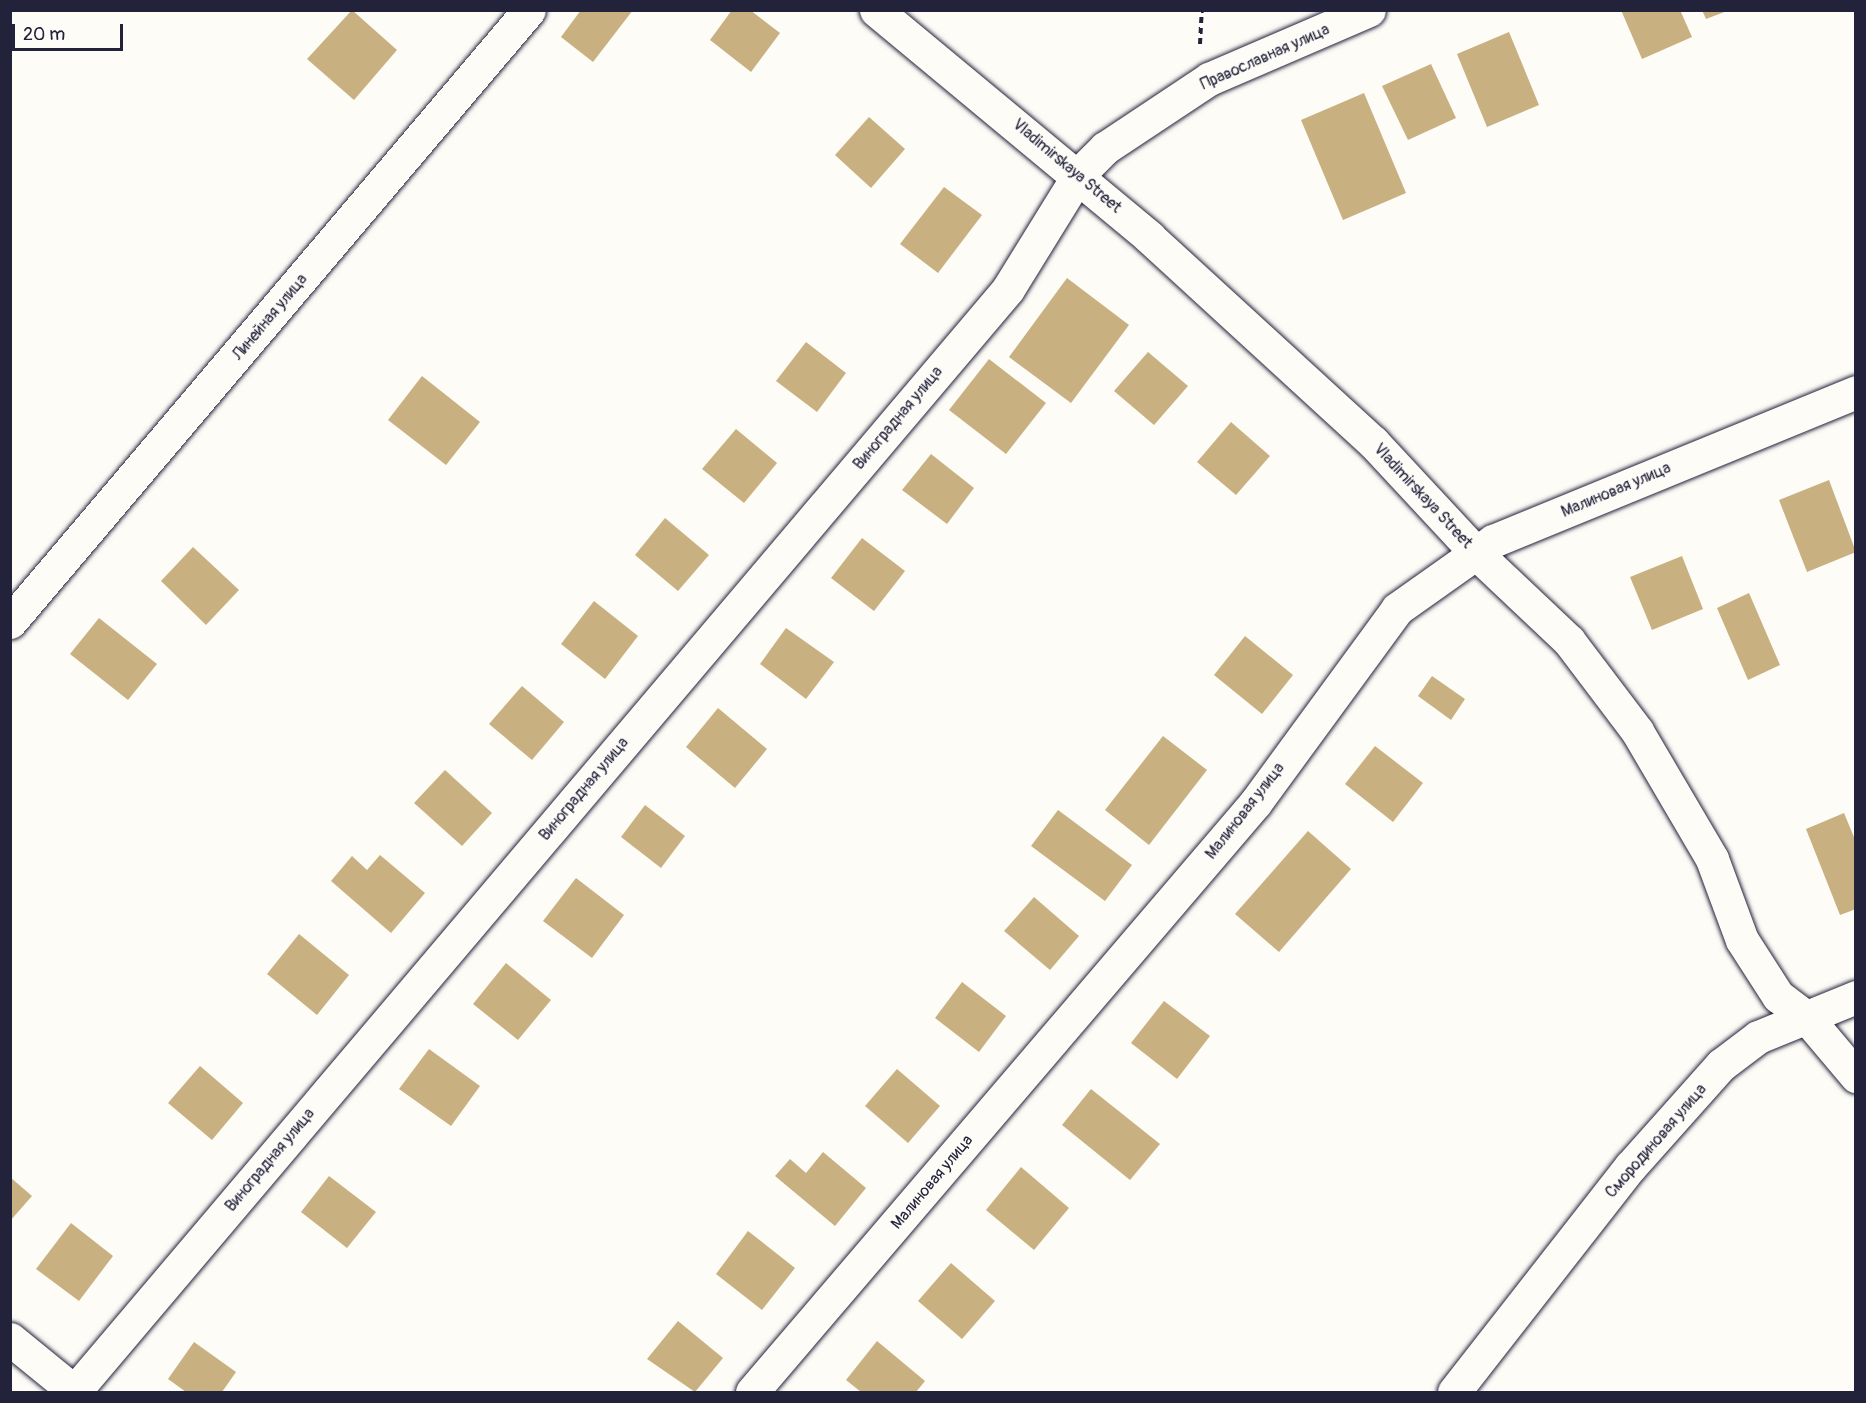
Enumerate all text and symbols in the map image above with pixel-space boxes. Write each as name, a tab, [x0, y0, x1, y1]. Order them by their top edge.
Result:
scale bar	[15, 12, 126, 50]
street label: Православная улица	[1198, 20, 1332, 94]
text: 20 m	[23, 23, 65, 46]
street label: Vladimirskaya Street	[1009, 115, 1125, 217]
street label: Линейная улица	[228, 270, 312, 364]
street label: Виноградная улица	[849, 362, 947, 474]
street label: Vladimirskaya Street	[1369, 440, 1477, 552]
street label: Малиновая улица	[1558, 458, 1674, 522]
street label: Виноградная улица	[535, 733, 633, 845]
street label: Малиновая улица	[1201, 759, 1289, 863]
street label: Смородиновая улица	[1601, 1080, 1711, 1202]
street label: Виноградная улица	[221, 1104, 319, 1216]
street label: Малиновая улица	[887, 1131, 977, 1233]

